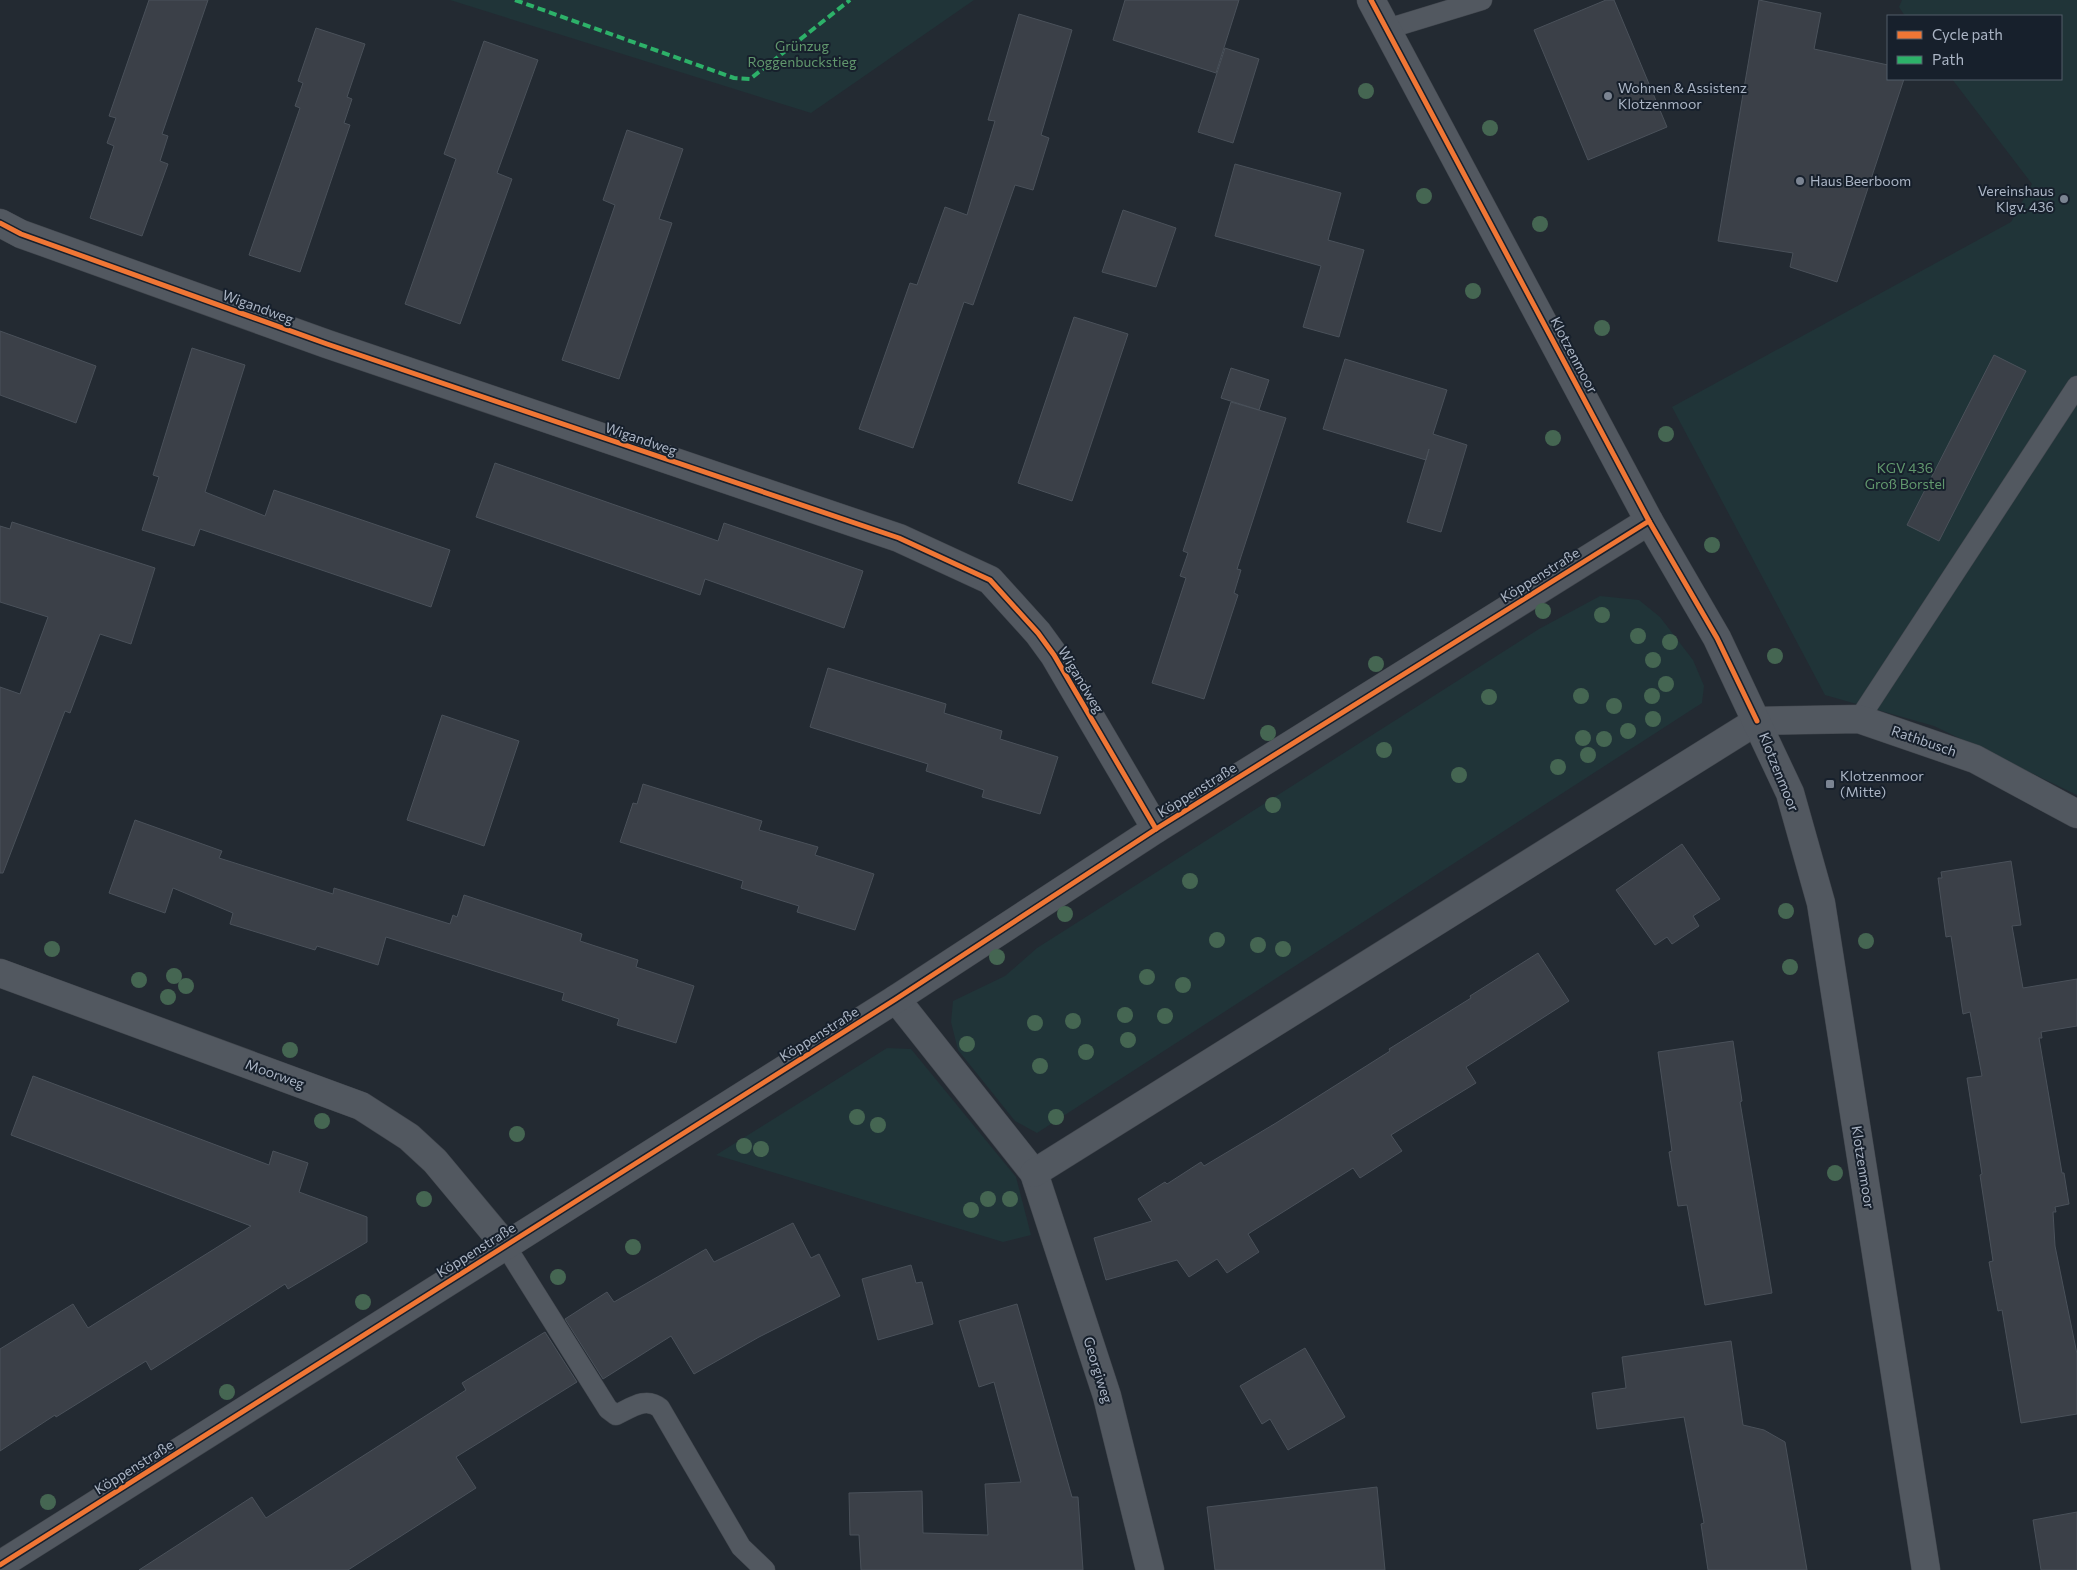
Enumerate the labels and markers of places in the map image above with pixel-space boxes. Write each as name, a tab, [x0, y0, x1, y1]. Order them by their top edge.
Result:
place label: Wohnen & Assistenz Klotzenmoor	[1618, 79, 1747, 112]
marker: Wohnen & Assistenz Klotzenmoor	[1602, 90, 1614, 102]
place label: Haus Beerboom	[1810, 172, 1911, 189]
marker: Haus Beerboom	[1794, 175, 1806, 187]
place label: Vereinshaus Klgv. 436	[1978, 182, 2054, 215]
marker: Vereinshaus Klgv. 436	[2058, 193, 2070, 205]
place label: Klotzenmoor (Mitte)	[1840, 767, 1924, 800]
marker: Klotzenmoor (Mitte)	[1824, 778, 1836, 790]

